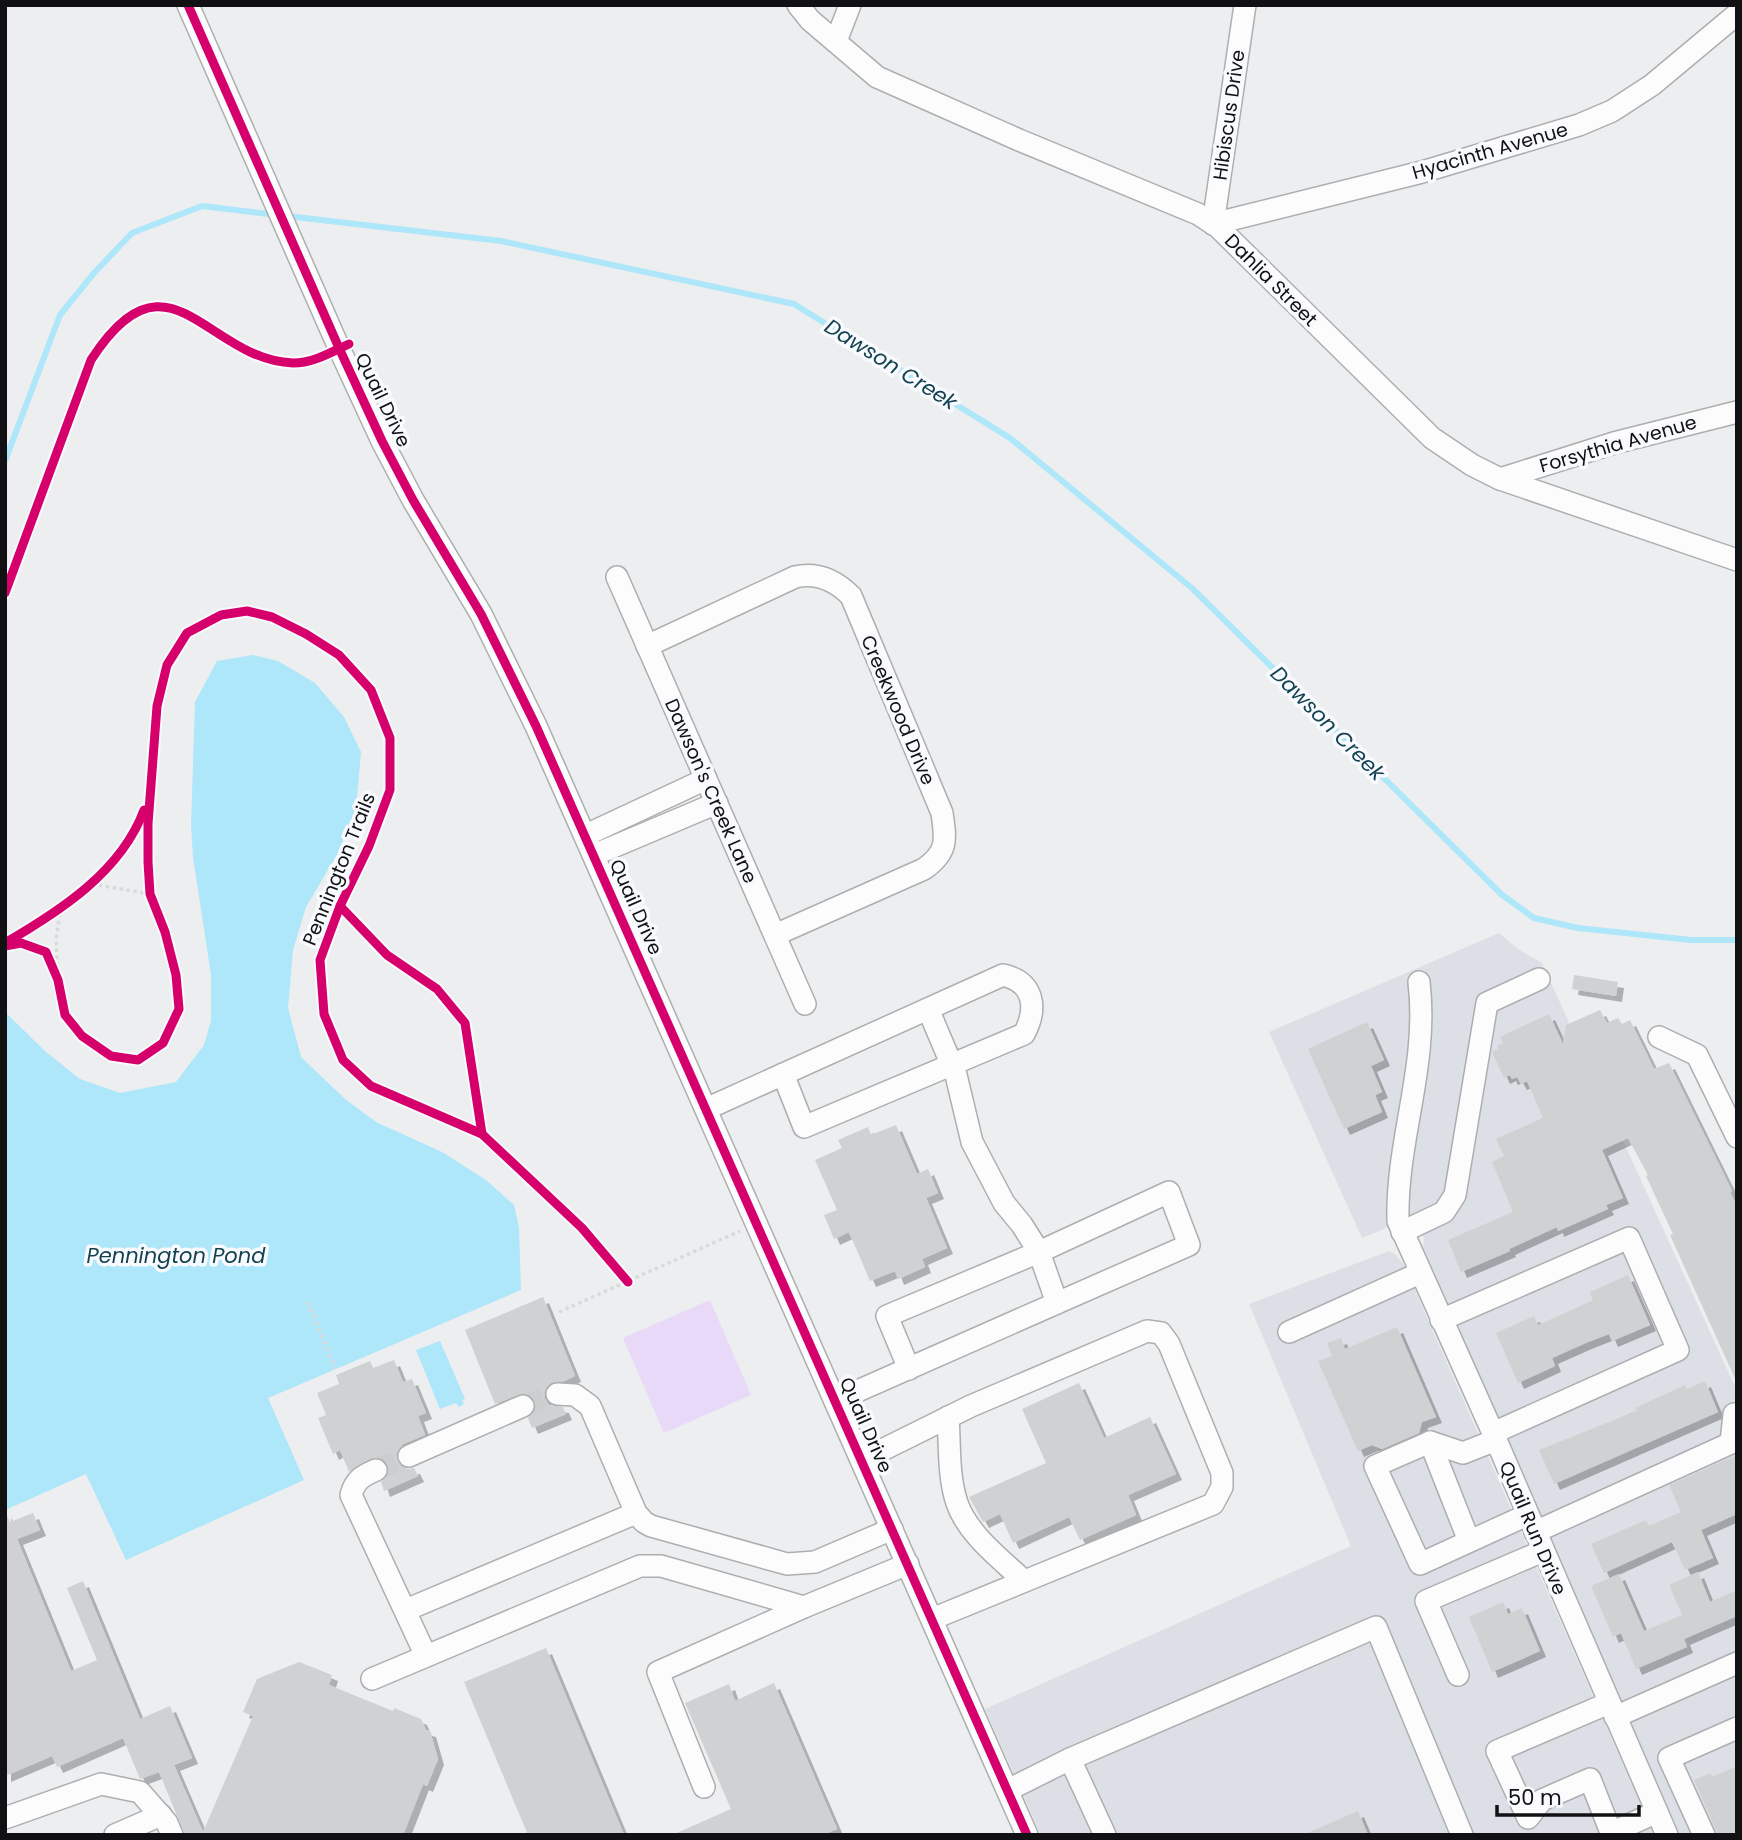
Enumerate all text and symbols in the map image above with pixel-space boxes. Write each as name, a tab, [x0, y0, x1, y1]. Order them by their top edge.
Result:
street label: Hibiscus Drive	[1206, 48, 1252, 182]
street label: Hyacinth Avenue	[1409, 116, 1571, 186]
street label: Dahlia Street	[1219, 228, 1324, 333]
water label: Dawson Creek	[819, 312, 964, 417]
street label: Quail Drive	[349, 348, 417, 452]
street label: Forsythia Avenue	[1536, 409, 1700, 479]
street label: Creekwood Drive	[854, 631, 942, 789]
water label: Dawson Creek	[1264, 659, 1393, 788]
street label: Dawson's Creek Lane	[658, 694, 764, 888]
street label: Pennington Trails	[296, 789, 382, 949]
street label: Quail Drive	[603, 855, 669, 959]
water label: Pennington Pond	[87, 1241, 266, 1270]
street label: Quail Drive	[833, 1373, 899, 1477]
street label: Quail Run Drive	[1493, 1457, 1573, 1599]
scale bar	[1497, 1773, 1639, 1817]
text: 50 m	[1508, 1783, 1562, 1812]

